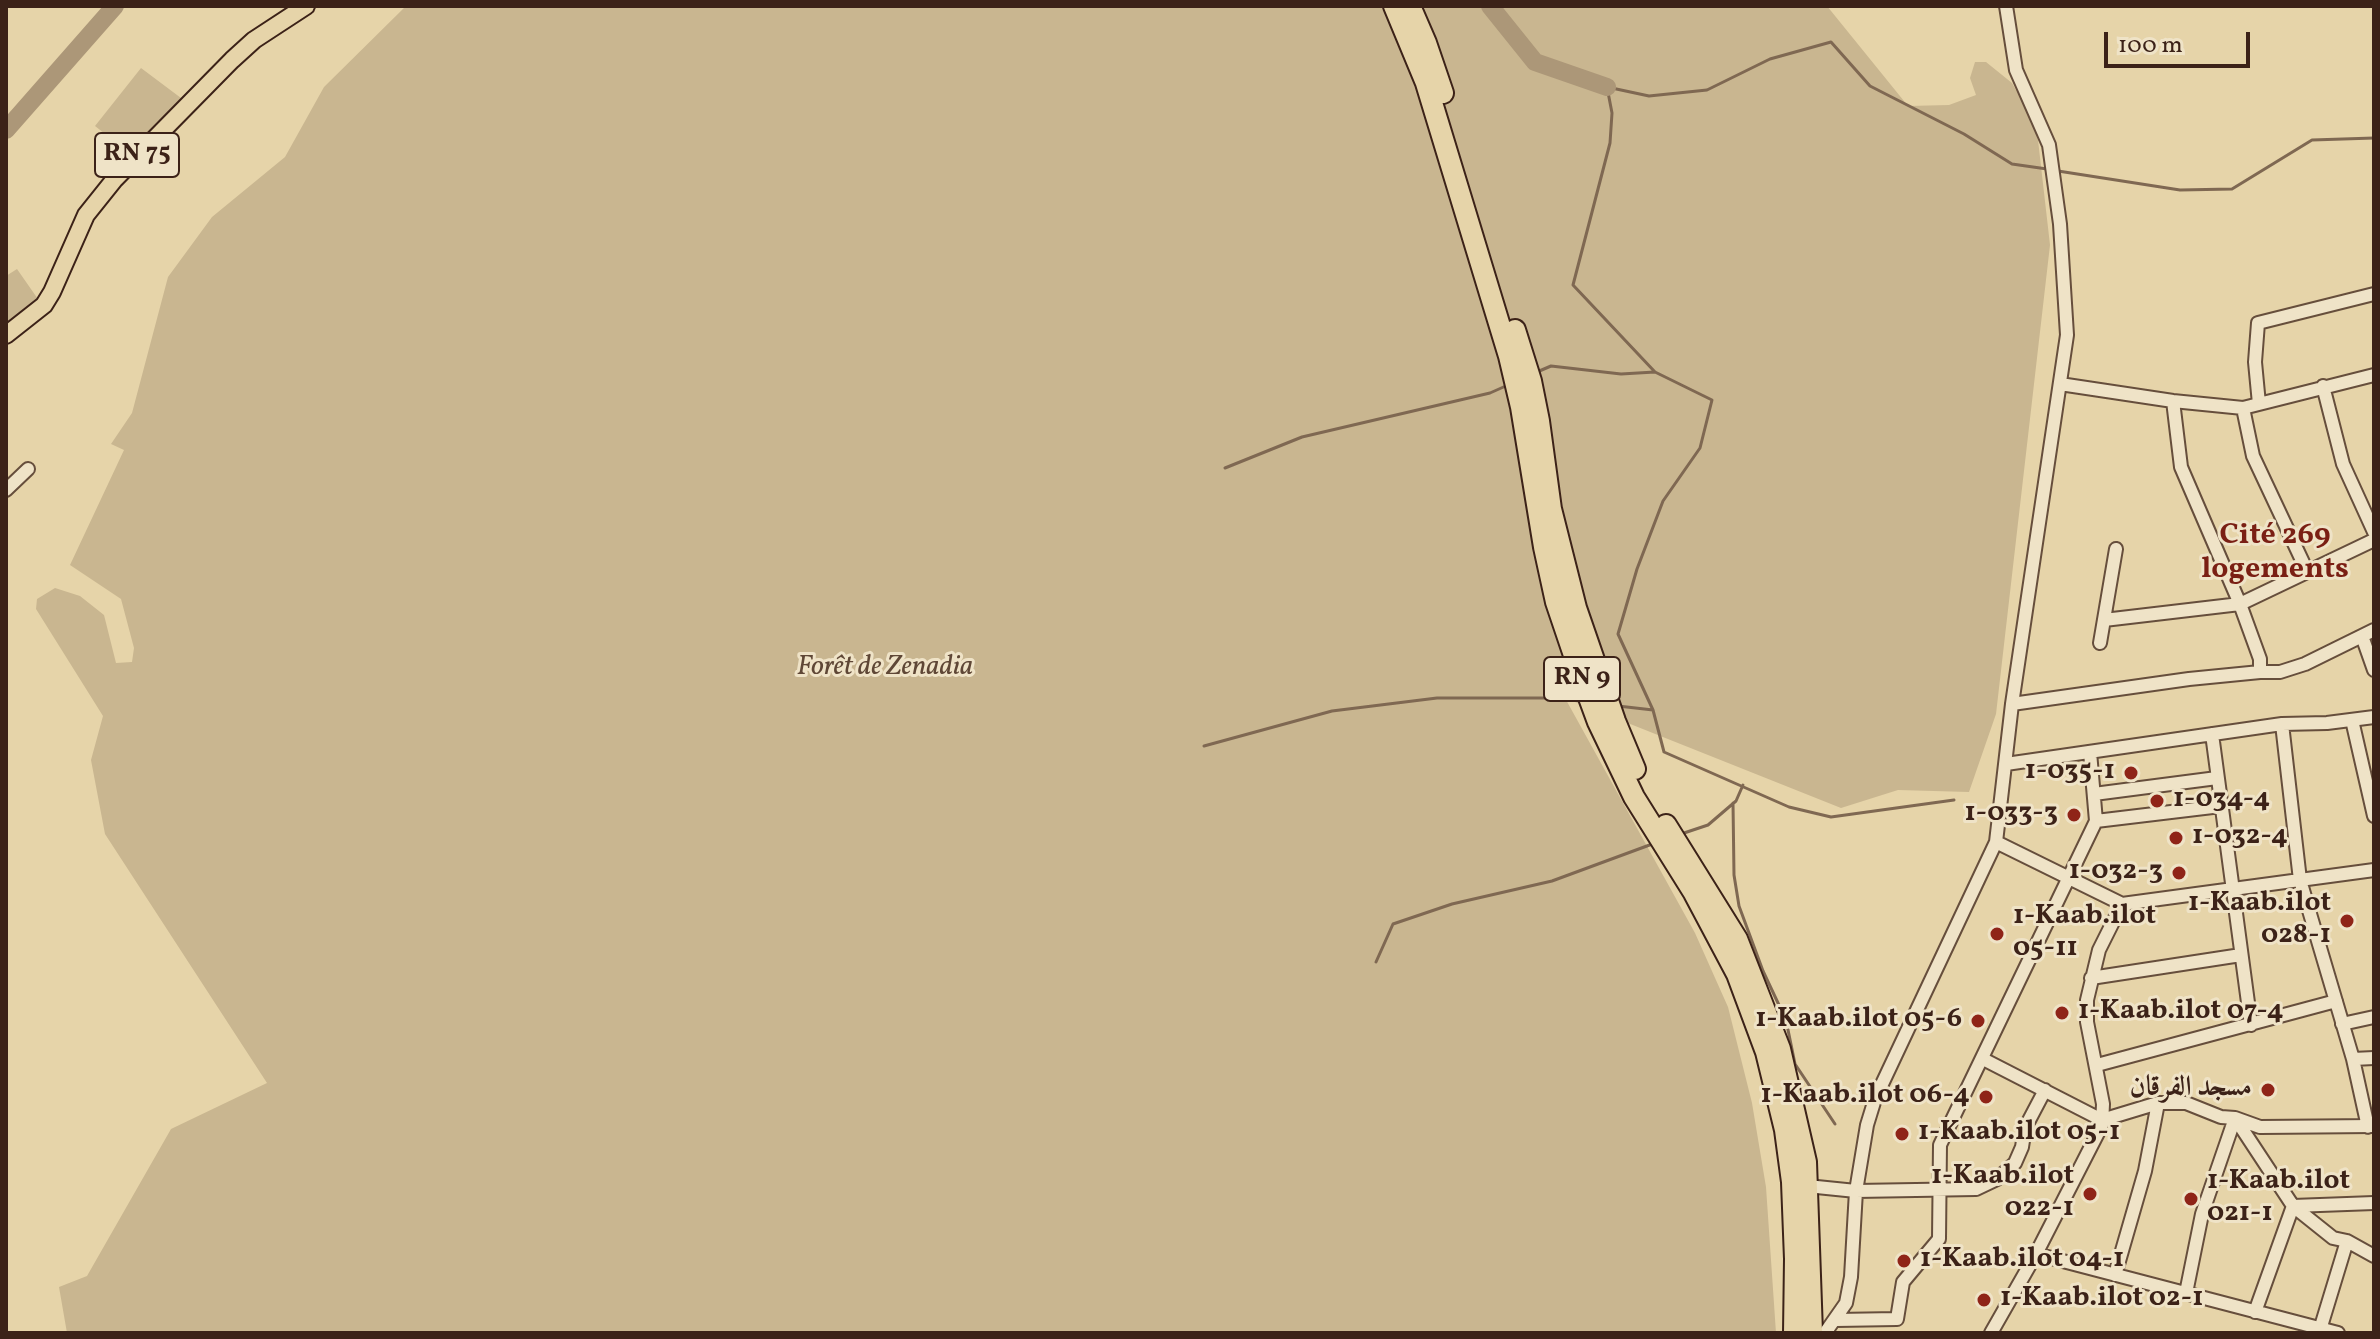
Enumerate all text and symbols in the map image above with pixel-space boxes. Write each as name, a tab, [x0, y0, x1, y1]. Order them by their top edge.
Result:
scale bar	[2108, 16, 2254, 66]
text: 100 m	[2118, 29, 2183, 63]
road number: RN 75	[95, 133, 179, 177]
district label: Cité 269 logements	[2201, 519, 2349, 590]
park label: Forêt de Zenadia	[797, 652, 973, 686]
road number: RN 9	[1544, 657, 1620, 701]
place label: 1-035-1	[2025, 756, 2115, 790]
marker: 1-035-1	[2122, 764, 2140, 782]
place label: 1-034-4	[2173, 784, 2270, 818]
marker: 1-034-4	[2148, 792, 2166, 810]
place label: 1-033-3	[1965, 798, 2058, 832]
marker: 1-033-3	[2065, 806, 2083, 824]
place label: 1-032-4	[2192, 821, 2288, 855]
marker: 1-032-4	[2167, 829, 2185, 847]
place label: 1-032-3	[2069, 856, 2163, 890]
marker: 1-032-3	[2170, 864, 2188, 882]
place label: 1-Kaab.ilot 028-1	[2188, 888, 2331, 954]
place label: 1-Kaab.ilot 05-11	[2013, 901, 2156, 967]
marker: 1-Kaab.ilot 028-1	[2338, 912, 2356, 930]
marker: 1-Kaab.ilot 05-11	[1988, 925, 2006, 943]
place label: 1-Kaab.ilot 07-4	[2078, 996, 2284, 1030]
place label: 1-Kaab.ilot 05-6	[1755, 1004, 1962, 1038]
marker: 1-Kaab.ilot 07-4	[2053, 1004, 2071, 1022]
marker: 1-Kaab.ilot 05-6	[1969, 1012, 1987, 1030]
place label: مسجد الفرقان	[2130, 1073, 2252, 1107]
place label: 1-Kaab.ilot 06-4	[1761, 1080, 1970, 1114]
marker: مسجد الفرقان	[2259, 1081, 2277, 1099]
marker: 1-Kaab.ilot 06-4	[1977, 1088, 1995, 1106]
place label: 1-Kaab.ilot 05-1	[1918, 1117, 2120, 1151]
marker: 1-Kaab.ilot 05-1	[1893, 1125, 1911, 1143]
place label: 1-Kaab.ilot 022-1	[1931, 1161, 2074, 1227]
place label: 1-Kaab.ilot 021-1	[2207, 1166, 2350, 1232]
marker: 1-Kaab.ilot 022-1	[2081, 1185, 2099, 1203]
marker: 1-Kaab.ilot 021-1	[2182, 1190, 2200, 1208]
place label: 1-Kaab.ilot 04-1	[1920, 1244, 2124, 1278]
marker: 1-Kaab.ilot 04-1	[1895, 1252, 1913, 1270]
place label: 1-Kaab.ilot 02-1	[2000, 1283, 2203, 1317]
marker: 1-Kaab.ilot 02-1	[1975, 1291, 1993, 1309]

